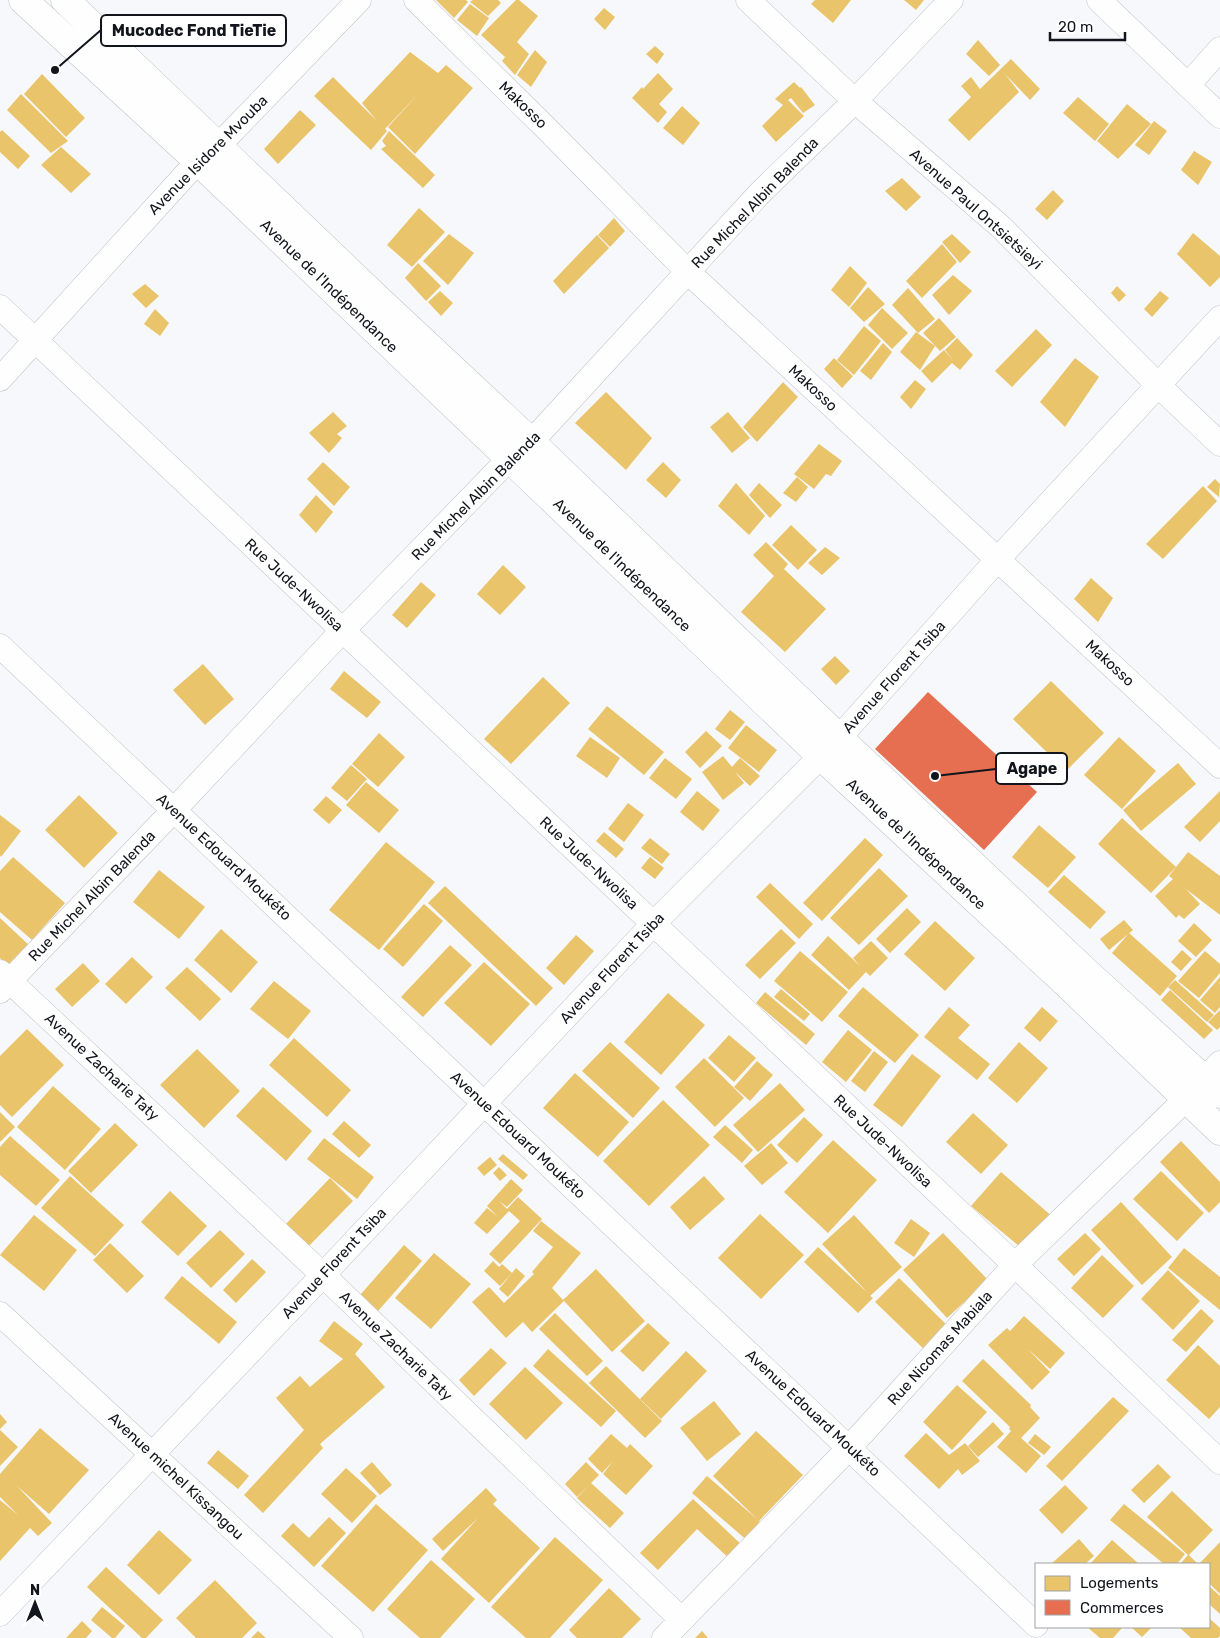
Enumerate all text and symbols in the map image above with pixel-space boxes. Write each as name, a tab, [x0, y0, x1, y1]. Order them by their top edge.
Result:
scale bar	[1050, 10, 1125, 42]
callout: Mucodec Fond TieTie	[101, 15, 286, 46]
text: 20 m	[1058, 18, 1093, 36]
text: Mucodec Fond TieTie	[112, 21, 276, 40]
street label: Makosso	[495, 78, 551, 132]
street label: Avenue Isidore Mvouba	[145, 92, 271, 218]
street label: Rue Michel Albin Balenda	[688, 134, 822, 272]
street label: Avenue Paul Ontsietsieyi	[906, 145, 1046, 273]
street label: Avenue de l'Indépendance	[257, 216, 401, 356]
street label: Makosso	[785, 361, 841, 415]
street label: Rue Michel Albin Balenda	[408, 428, 544, 564]
street label: Avenue de l'Indépendance	[550, 495, 694, 635]
street label: Rue Jude-Nwolisa	[241, 535, 347, 635]
street label: Avenue Florent Tsiba	[839, 617, 949, 737]
street label: Makosso	[1082, 636, 1138, 690]
callout: Agape	[996, 753, 1067, 784]
text: Agape	[1007, 759, 1057, 778]
street label: Avenue de l'Indépendance	[843, 775, 989, 913]
street label: Avenue Edouard Moukéto	[153, 790, 295, 924]
street label: Rue Jude-Nwolisa	[536, 813, 642, 913]
street label: Rue Michel Albin Balenda	[25, 827, 159, 965]
street label: Avenue Florent Tsiba	[556, 909, 668, 1027]
street label: Avenue Zacharie Taty	[41, 1009, 163, 1125]
street label: Avenue Edouard Moukéto	[447, 1068, 589, 1202]
street label: Rue Jude-Nwolisa	[830, 1091, 936, 1191]
street label: Avenue Florent Tsiba	[278, 1204, 390, 1322]
street label: Avenue Zacharie Taty	[336, 1287, 456, 1405]
street label: Rue Nicomas Mabiala	[884, 1287, 996, 1409]
street label: Avenue Edouard Moukéto	[742, 1346, 884, 1480]
street label: Avenue michel Kissangou	[105, 1409, 247, 1543]
legend	[1035, 1563, 1210, 1628]
text: Logements	[1080, 1574, 1159, 1592]
north arrow	[10, 1578, 60, 1628]
text: N	[30, 1582, 40, 1599]
text: Commerces	[1080, 1599, 1164, 1617]

